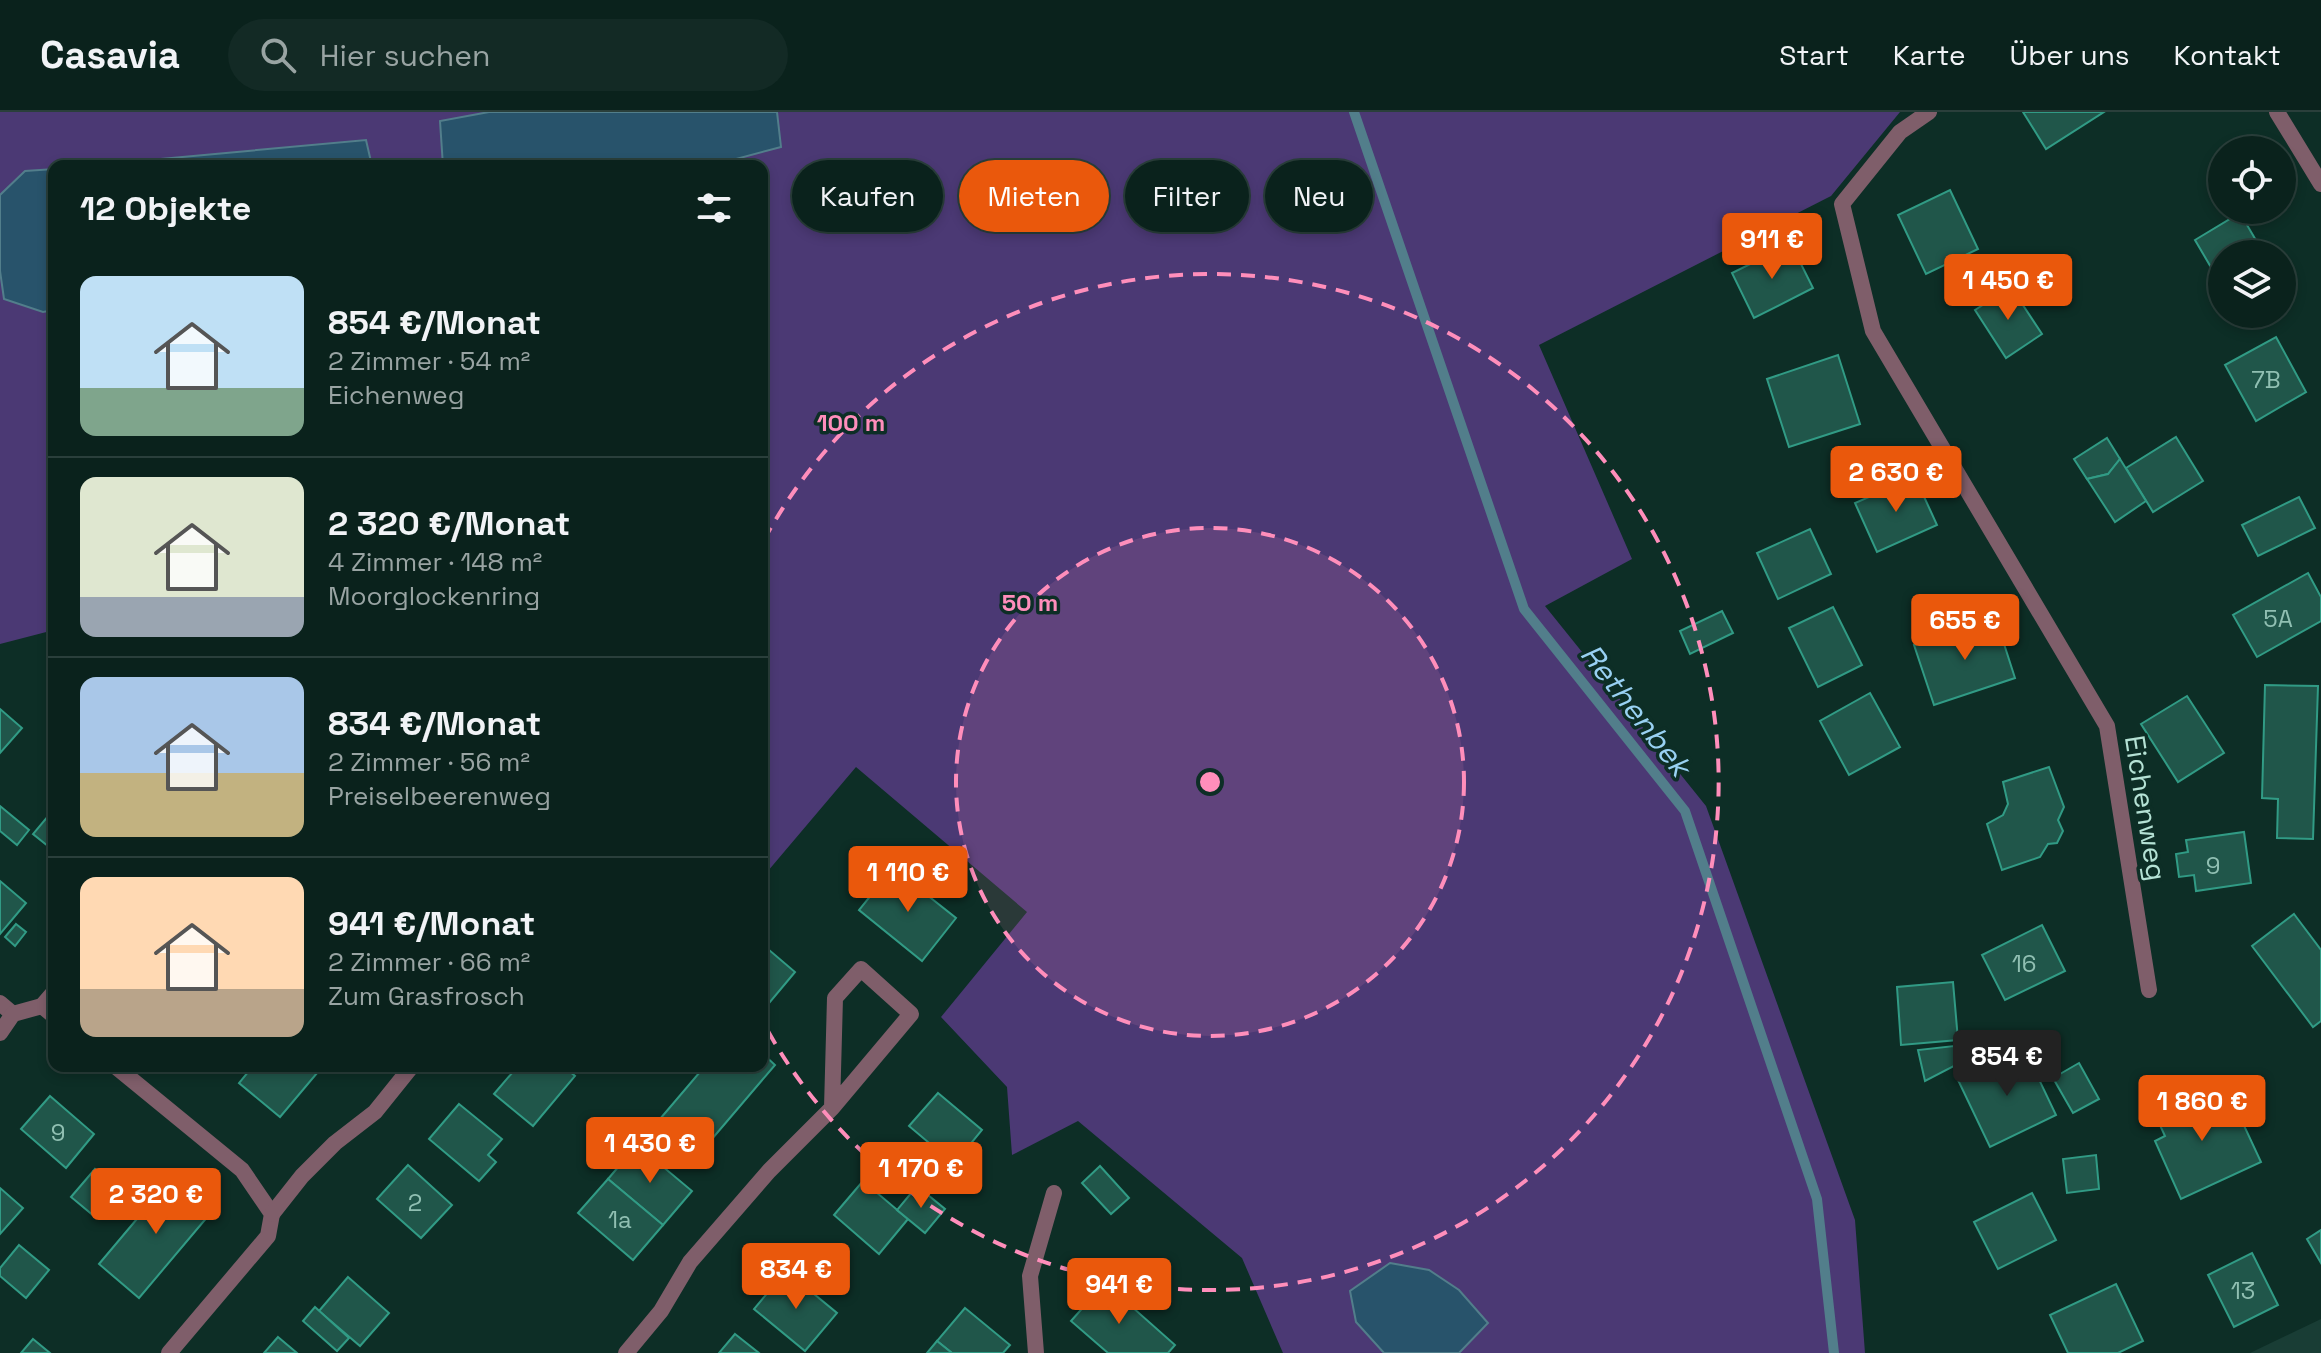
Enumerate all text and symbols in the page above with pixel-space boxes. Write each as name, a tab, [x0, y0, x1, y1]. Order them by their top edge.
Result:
search box	[228, 19, 788, 91]
text: Casavia	[40, 31, 180, 79]
icon: search	[256, 33, 300, 77]
text: Hier suchen	[320, 36, 490, 75]
text: Start	[1779, 37, 1849, 73]
text: Karte	[1893, 37, 1965, 73]
text: Über uns	[2009, 37, 2130, 73]
text: Kontakt	[2174, 37, 2281, 73]
map controls	[2208, 136, 2296, 328]
button: locate	[2208, 136, 2296, 224]
chip: Kaufen	[792, 160, 943, 232]
chip: Mieten	[959, 160, 1109, 232]
chip: Filter	[1125, 160, 1249, 232]
chip: Neu	[1265, 160, 1373, 232]
icon: filters	[692, 186, 736, 230]
text: 12 Objekte	[80, 187, 251, 230]
pin: 911 €	[1716, 213, 1828, 281]
text: 911 €	[1740, 222, 1804, 256]
button: layers	[2208, 240, 2296, 328]
pin: 1 450 €	[1934, 254, 2082, 322]
text: 1 450 €	[1962, 263, 2054, 297]
text: 854 €/Monat	[328, 301, 541, 344]
icon: home	[144, 308, 240, 404]
text: 2 Zimmer · 54 m²	[328, 344, 530, 378]
house number: 7B	[2251, 364, 2281, 395]
text: Eichenweg	[328, 378, 464, 412]
text: 100 m	[817, 407, 885, 438]
pin: 2 630 €	[1822, 446, 1970, 514]
text: 2 630 €	[1848, 455, 1944, 489]
text: 2 320 €/Monat	[328, 502, 570, 545]
icon: home	[144, 509, 240, 605]
text: 4 Zimmer · 148 m²	[328, 545, 542, 579]
text: Moorglockenring	[328, 579, 540, 613]
text: 50 m	[1002, 587, 1058, 618]
pin: 655 €	[1909, 594, 2021, 662]
text: 655 €	[1929, 603, 2001, 637]
house number: 5A	[2263, 603, 2293, 634]
water label: Rethenbek	[1572, 636, 1702, 786]
text: 834 €/Monat	[328, 702, 541, 745]
icon: home	[144, 709, 240, 805]
street label: Eichenweg	[2117, 733, 2175, 883]
text: 2 Zimmer · 56 m²	[328, 745, 530, 779]
centre of rings	[1196, 768, 1224, 796]
text: Preiselbeerenweg	[328, 779, 551, 813]
pin: 1 110 €	[834, 846, 982, 914]
house number: 9	[2206, 850, 2220, 881]
text: 1 110 €	[867, 855, 949, 889]
text: 941 €/Monat	[328, 902, 535, 945]
icon: home	[144, 909, 240, 1005]
text: 2 Zimmer · 66 m²	[328, 945, 530, 979]
house number: 16	[2012, 948, 2036, 979]
text: Zum Grasfrosch	[328, 979, 525, 1013]
pin: 854 €	[1951, 1030, 2063, 1098]
text: 854 €	[1971, 1039, 2043, 1073]
pin: 1 860 €	[2128, 1075, 2276, 1143]
text: 1 860 €	[2156, 1084, 2248, 1118]
house number: 9	[51, 1117, 65, 1148]
pin: 1 430 €	[576, 1117, 724, 1185]
text: 1 430 €	[604, 1126, 696, 1160]
pin: 1 170 €	[847, 1142, 995, 1210]
text: 1 170 €	[878, 1151, 964, 1185]
pin: 2 320 €	[82, 1168, 230, 1236]
text: 2 320 €	[109, 1177, 203, 1211]
house number: 2	[408, 1187, 422, 1218]
house number: 1a	[608, 1204, 632, 1235]
pin: 834 €	[740, 1243, 852, 1311]
text: 834 €	[760, 1252, 832, 1286]
pin: 941 €	[1063, 1258, 1175, 1326]
text: 941 €	[1085, 1267, 1153, 1301]
house number: 13	[2231, 1275, 2255, 1306]

